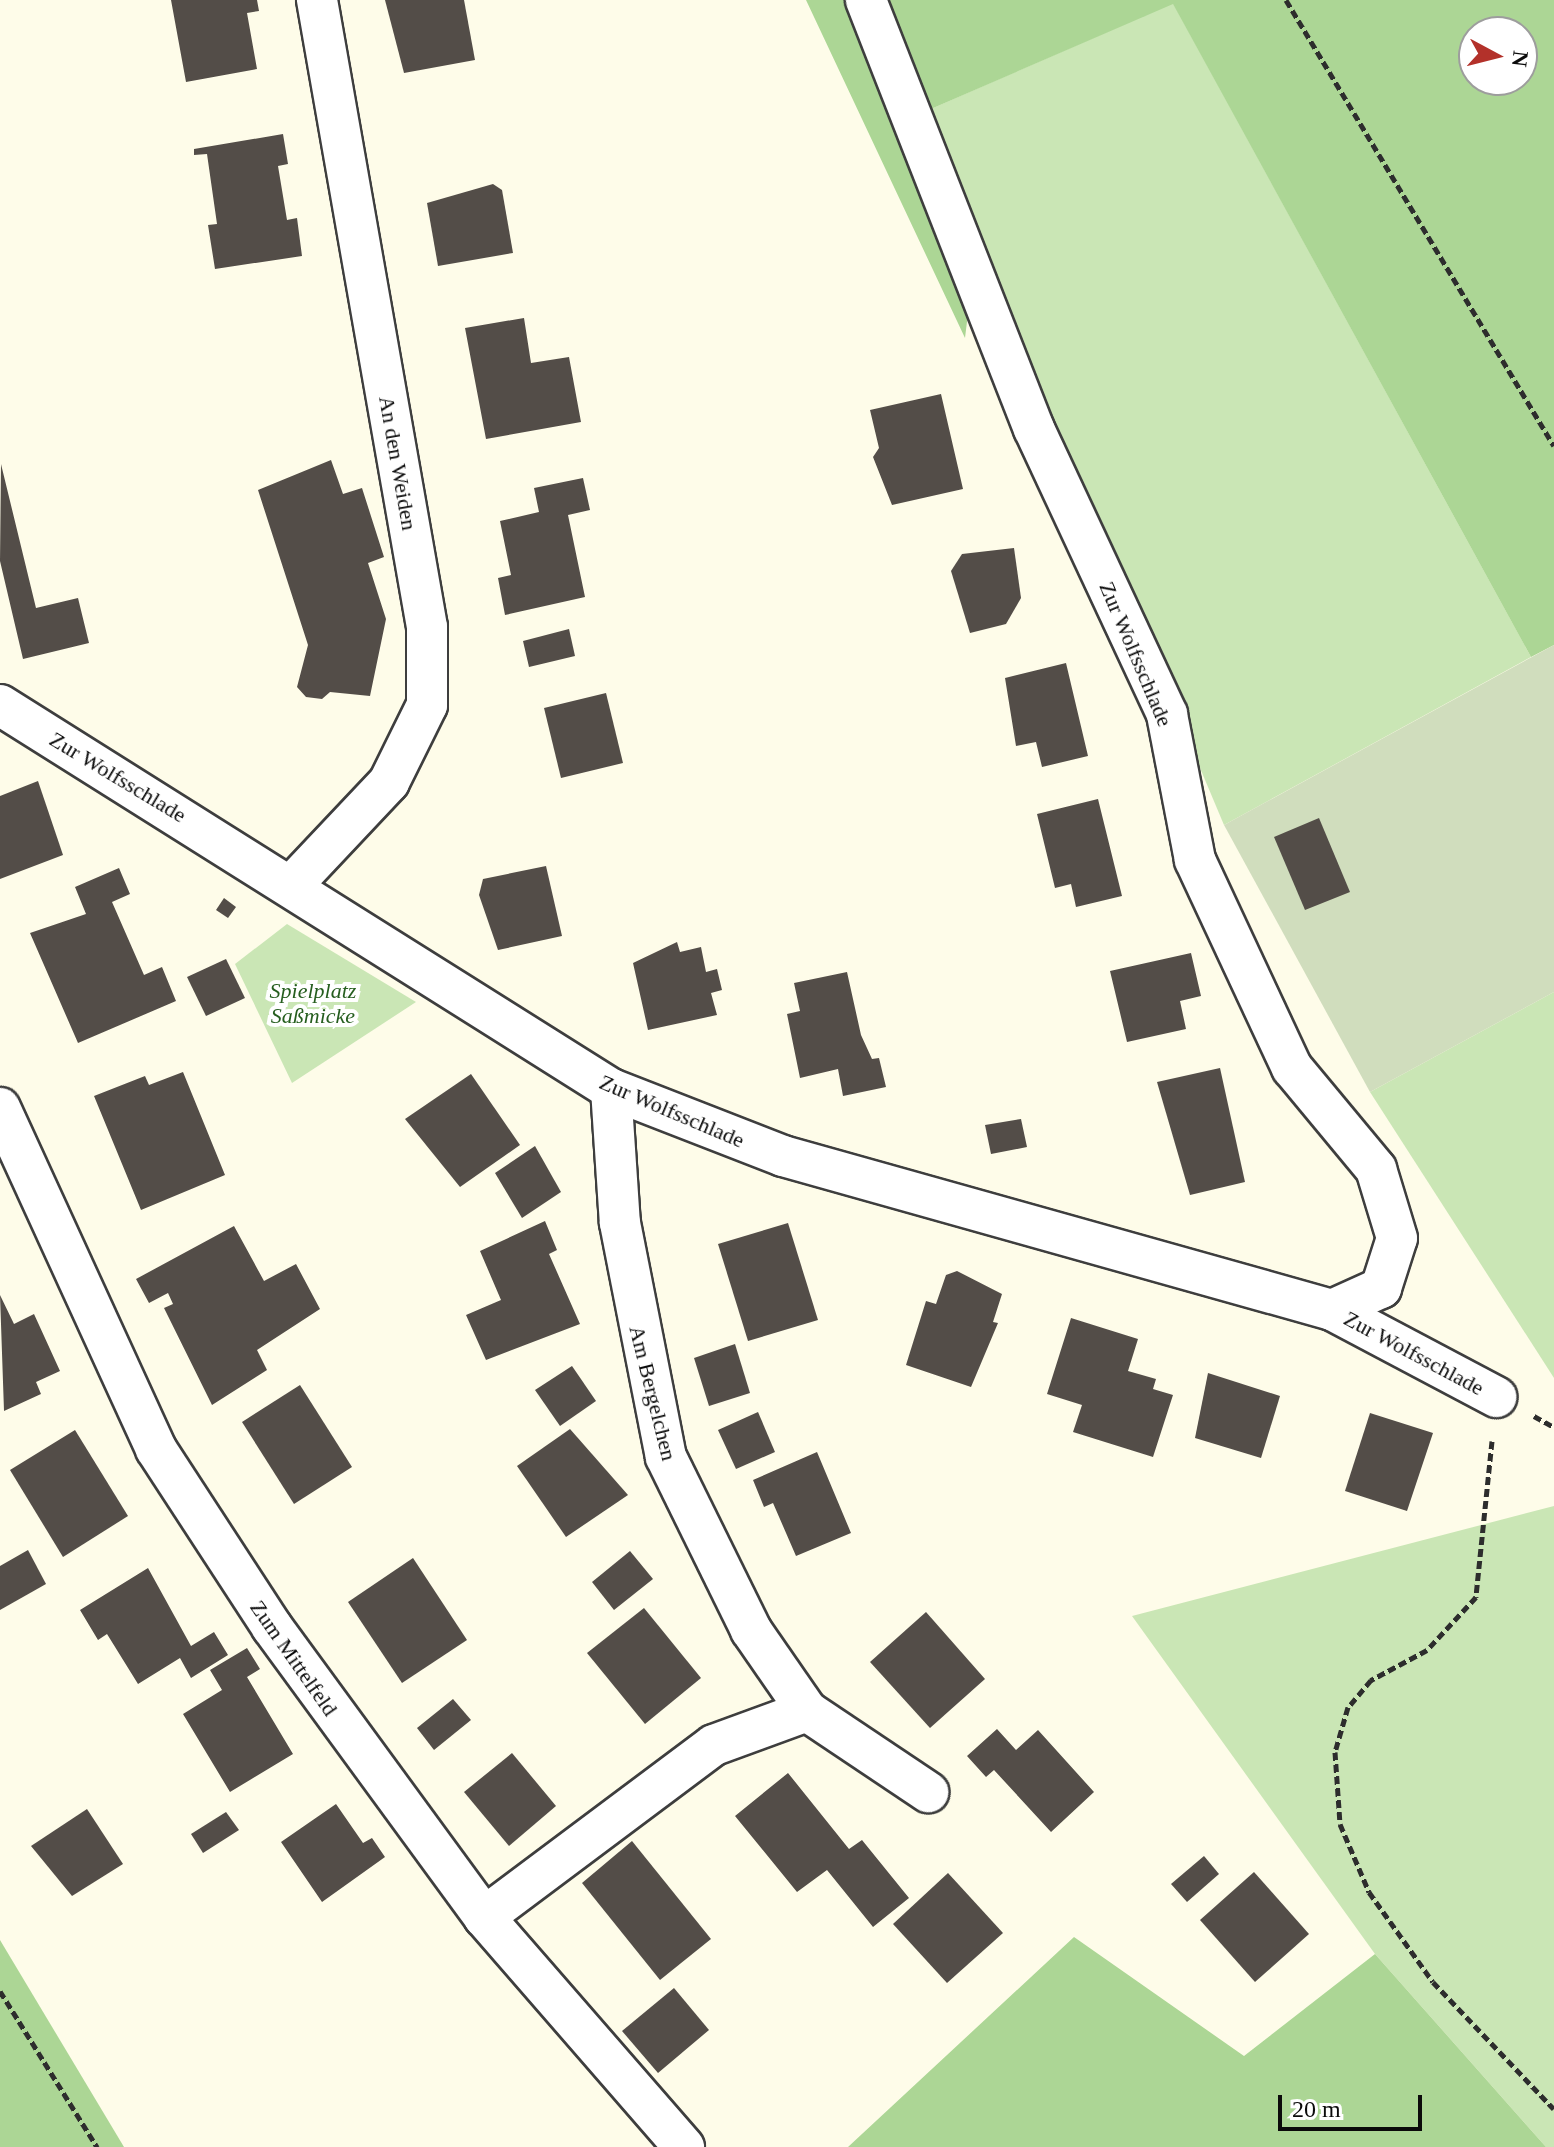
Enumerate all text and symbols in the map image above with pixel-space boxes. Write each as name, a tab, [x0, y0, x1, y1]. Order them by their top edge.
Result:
north arrow	[1458, 16, 1538, 96]
text: N	[1507, 49, 1534, 68]
street label: An den Weiden	[373, 394, 423, 532]
street label: Zur Wolfsschlade	[1094, 577, 1178, 731]
street label: Zur Wolfsschlade	[45, 726, 191, 828]
park label: Spielplatz Saßmicke	[270, 977, 356, 1028]
street label: Zur Wolfsschlade	[595, 1069, 749, 1153]
street label: Zur Wolfsschlade	[1339, 1305, 1489, 1401]
street label: Am Bergelchen	[623, 1323, 683, 1463]
street label: Zum Mittelfeld	[244, 1595, 344, 1721]
scale bar	[1282, 2079, 1426, 2129]
text: 20 m	[1292, 2096, 1341, 2122]

